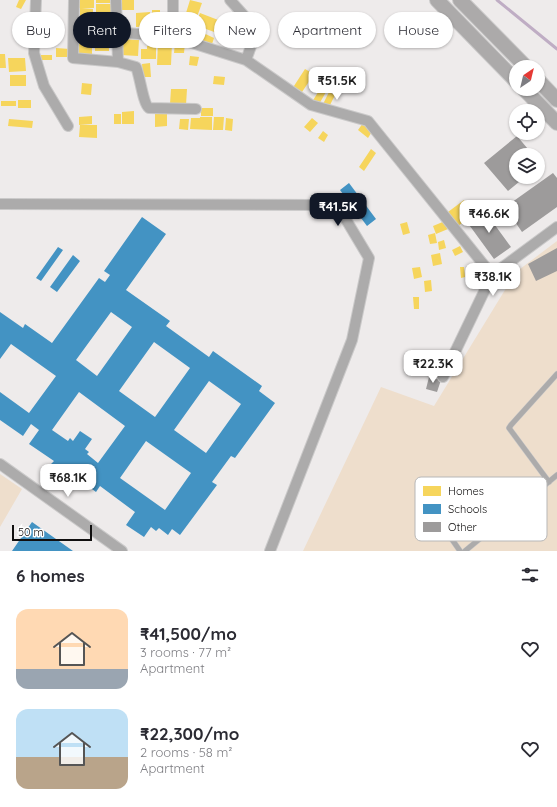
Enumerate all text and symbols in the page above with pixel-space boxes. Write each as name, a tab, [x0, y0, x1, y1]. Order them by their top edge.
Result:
chip: Buy	[12, 12, 65, 48]
chip: Rent	[73, 12, 131, 48]
chip: Filters	[139, 12, 206, 48]
chip: New	[214, 12, 270, 48]
chip: Apartment	[278, 12, 376, 48]
chip: House	[384, 12, 453, 48]
north arrow	[509, 60, 545, 96]
map controls	[509, 60, 545, 184]
pin: ₹51.5K	[304, 67, 370, 101]
text: ₹51.5K	[318, 72, 356, 88]
button: locate	[509, 104, 545, 140]
button: layers	[509, 148, 545, 184]
pin: ₹41.5K	[305, 193, 371, 227]
text: ₹41.5K	[319, 198, 357, 214]
pin: ₹46.6K	[456, 200, 522, 234]
text: ₹46.6K	[469, 205, 509, 221]
pin: ₹38.1K	[460, 263, 526, 297]
text: ₹38.1K	[474, 268, 512, 284]
pin: ₹22.3K	[400, 350, 466, 384]
text: ₹22.3K	[413, 355, 453, 371]
pin: ₹68.1K	[35, 464, 101, 498]
text: ₹68.1K	[49, 469, 87, 485]
legend	[415, 477, 547, 541]
text: Homes	[448, 484, 484, 498]
text: Schools	[448, 502, 487, 516]
text: Other	[448, 520, 478, 534]
scale bar	[12, 523, 92, 542]
text: 50 m	[18, 525, 44, 539]
icon: filters	[519, 564, 541, 586]
text: 6 homes	[16, 565, 85, 586]
text: ₹41,500/mo	[140, 623, 237, 644]
icon: home	[48, 625, 96, 673]
icon: heart	[519, 638, 541, 660]
text: 3 rooms · 77 m²	[140, 644, 231, 660]
text: Apartment	[140, 660, 205, 676]
text: ₹22,300/mo	[140, 723, 239, 744]
icon: home	[48, 725, 96, 773]
icon: heart	[519, 738, 541, 760]
text: 2 rooms · 58 m²	[140, 744, 232, 760]
text: Apartment	[140, 760, 205, 776]

